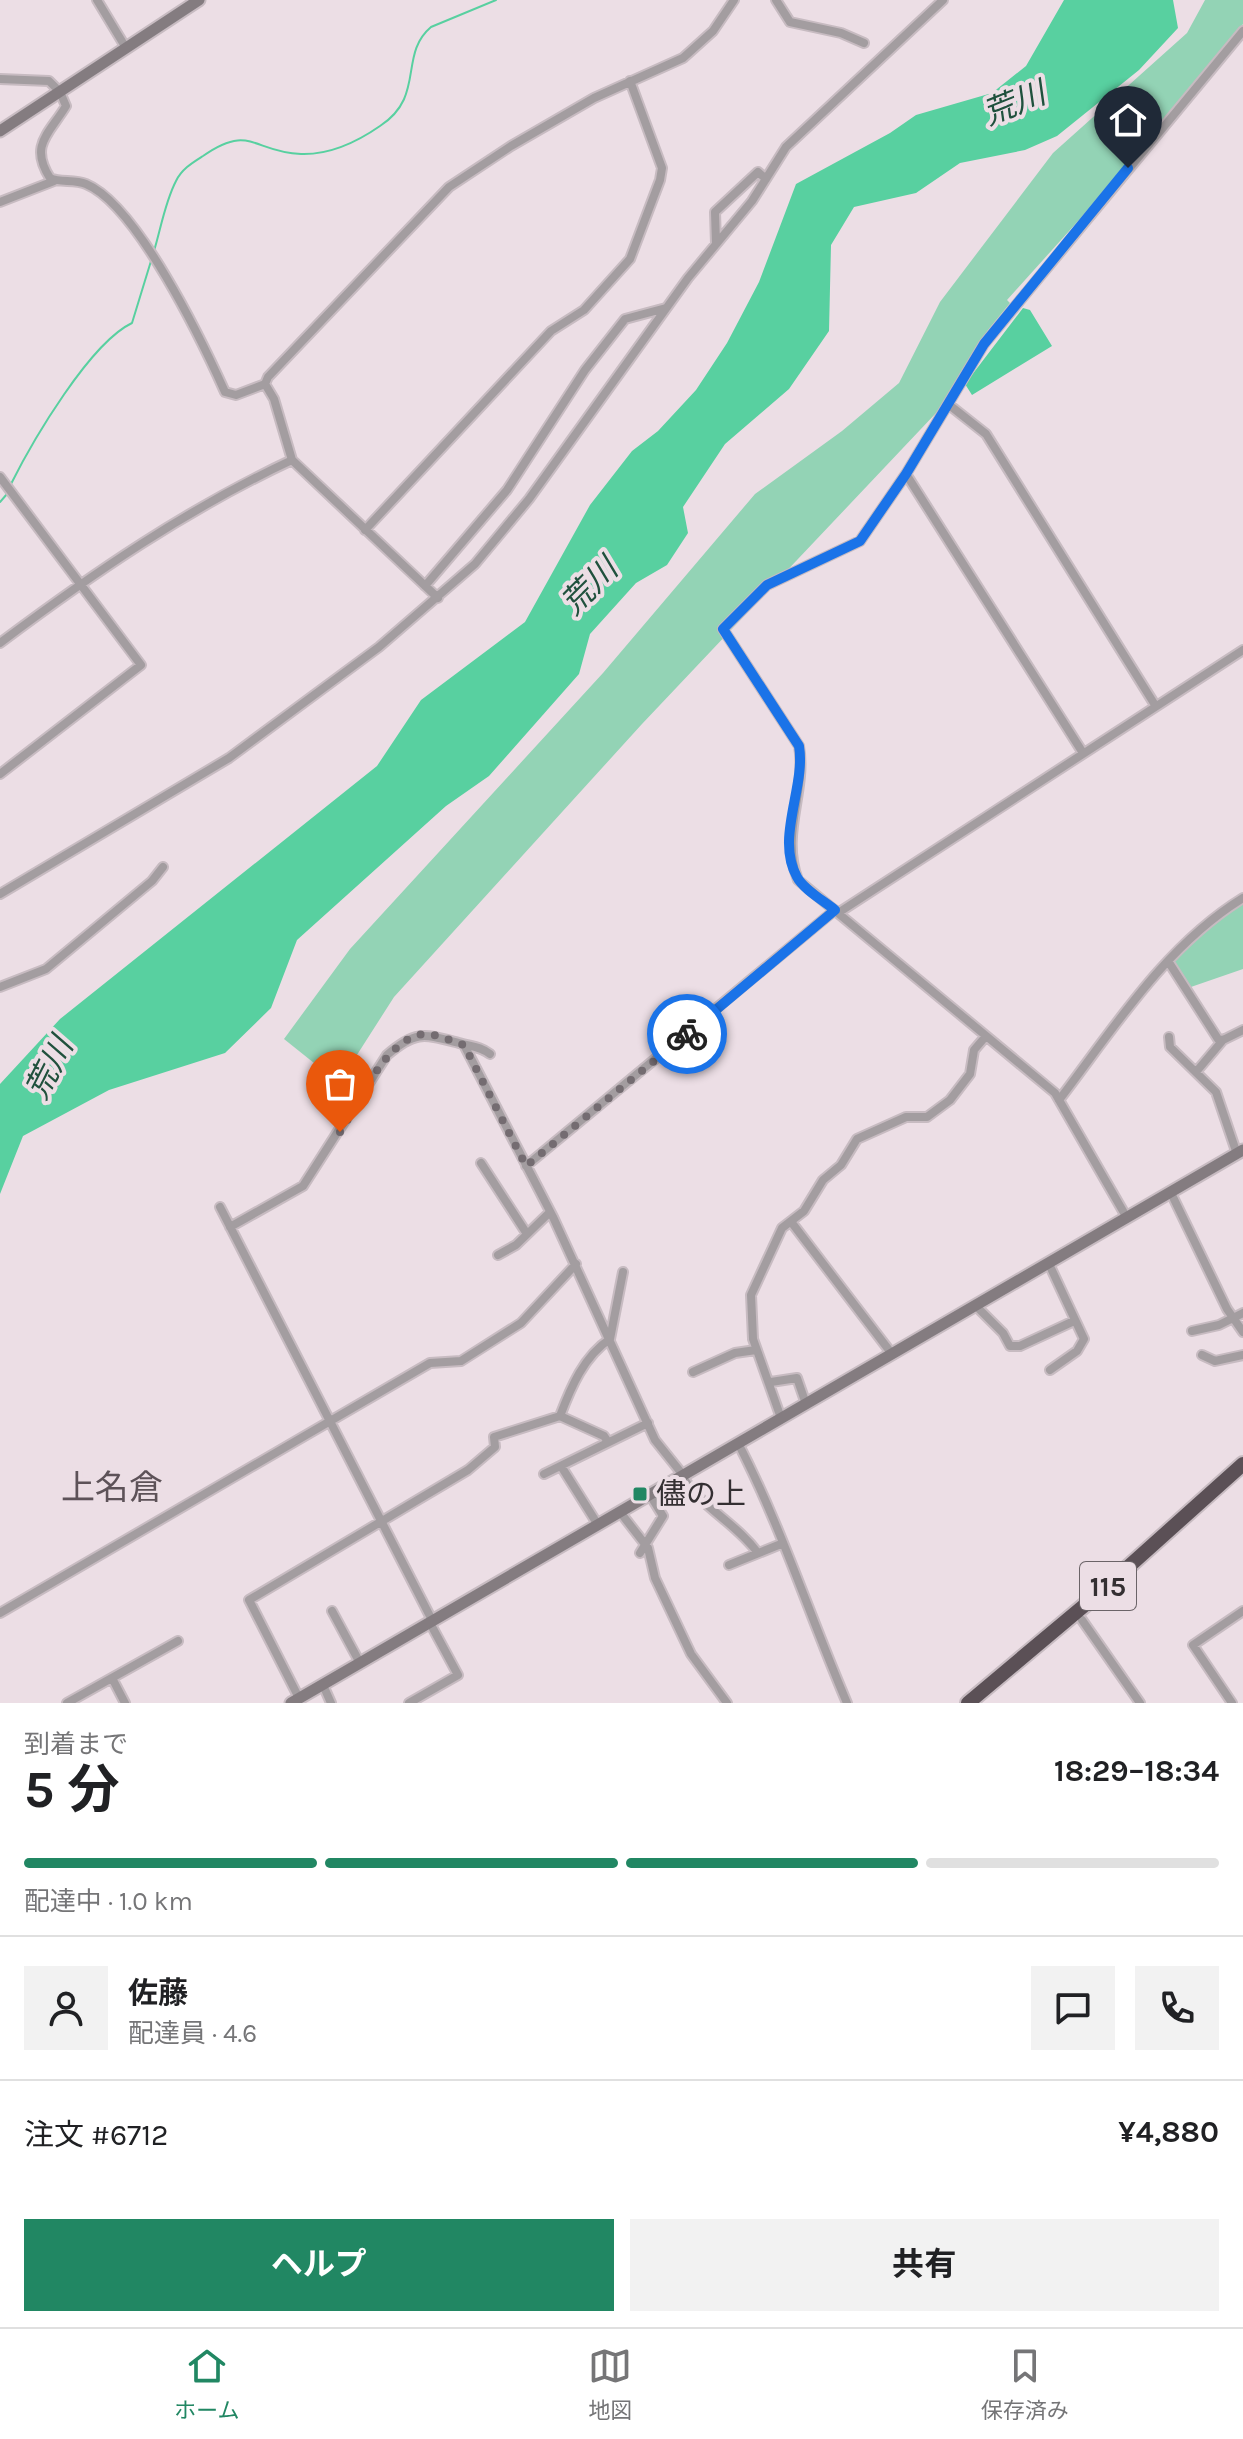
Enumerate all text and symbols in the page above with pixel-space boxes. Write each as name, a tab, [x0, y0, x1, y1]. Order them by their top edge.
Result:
water label: 荒川	[978, 73, 1054, 133]
pin	[1094, 86, 1162, 168]
icon: home	[1106, 98, 1150, 142]
water label: 荒川	[554, 549, 627, 622]
courier	[647, 994, 727, 1074]
icon: bike	[665, 1012, 709, 1056]
water label: 荒川	[18, 1029, 82, 1105]
pin	[306, 1050, 374, 1132]
icon: bag	[318, 1062, 362, 1106]
district label: 上名倉	[61, 1468, 163, 1508]
place label: 儘の上	[656, 1476, 746, 1512]
marker: 儘の上	[631, 1485, 649, 1503]
road number: 115	[1080, 1562, 1136, 1610]
text: 到着まで	[24, 1729, 128, 1760]
text: 18:29–18:34	[1054, 1753, 1219, 1789]
text: 5 分	[24, 1759, 119, 1820]
text: 配達中 · 1.0 km	[24, 1886, 193, 1917]
button: person	[24, 1966, 108, 2050]
button: chat	[1031, 1966, 1115, 2050]
button: phone	[1135, 1966, 1219, 2050]
text: 佐藤	[128, 1975, 188, 2011]
text: 配達員 · 4.6	[128, 2018, 257, 2049]
text: ¥4,880	[1118, 2114, 1219, 2150]
text: 注文 #6712	[24, 2117, 168, 2153]
button: ヘルプ	[24, 2219, 614, 2311]
button: 共有	[630, 2219, 1219, 2311]
tab: ホーム	[174, 2344, 240, 2424]
tab: 地図	[588, 2344, 632, 2424]
tab: 保存済み	[981, 2344, 1069, 2424]

